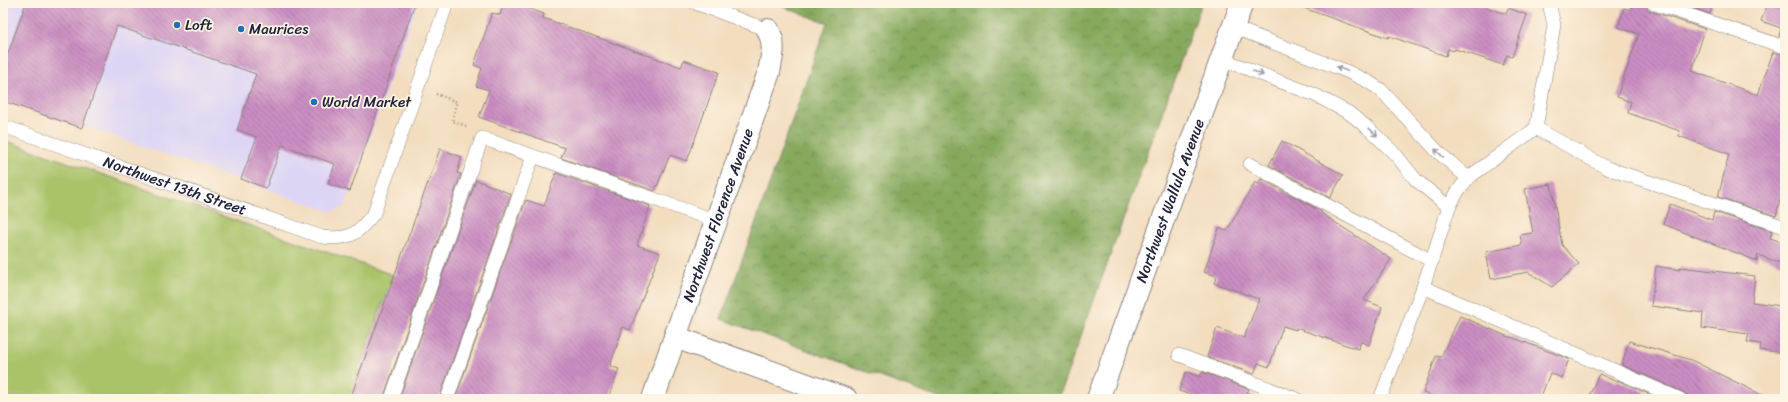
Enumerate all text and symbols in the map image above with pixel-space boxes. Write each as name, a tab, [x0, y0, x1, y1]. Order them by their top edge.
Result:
place label: Loft	[185, 12, 213, 38]
place label: Maurices	[249, 16, 309, 42]
marker: Loft	[172, 20, 182, 30]
marker: Maurices	[236, 24, 246, 34]
one-way arrow	[1336, 64, 1348, 72]
one-way arrow	[1252, 70, 1264, 78]
place label: World Market	[322, 89, 412, 115]
marker: World Market	[309, 97, 319, 107]
street label: Northwest Wallula Avenue	[1128, 115, 1212, 286]
street label: Northwest Florence Avenue	[675, 125, 761, 306]
one-way arrow	[1368, 127, 1378, 137]
one-way arrow	[1434, 148, 1444, 157]
street label: Northwest 13th Street	[100, 149, 251, 223]

